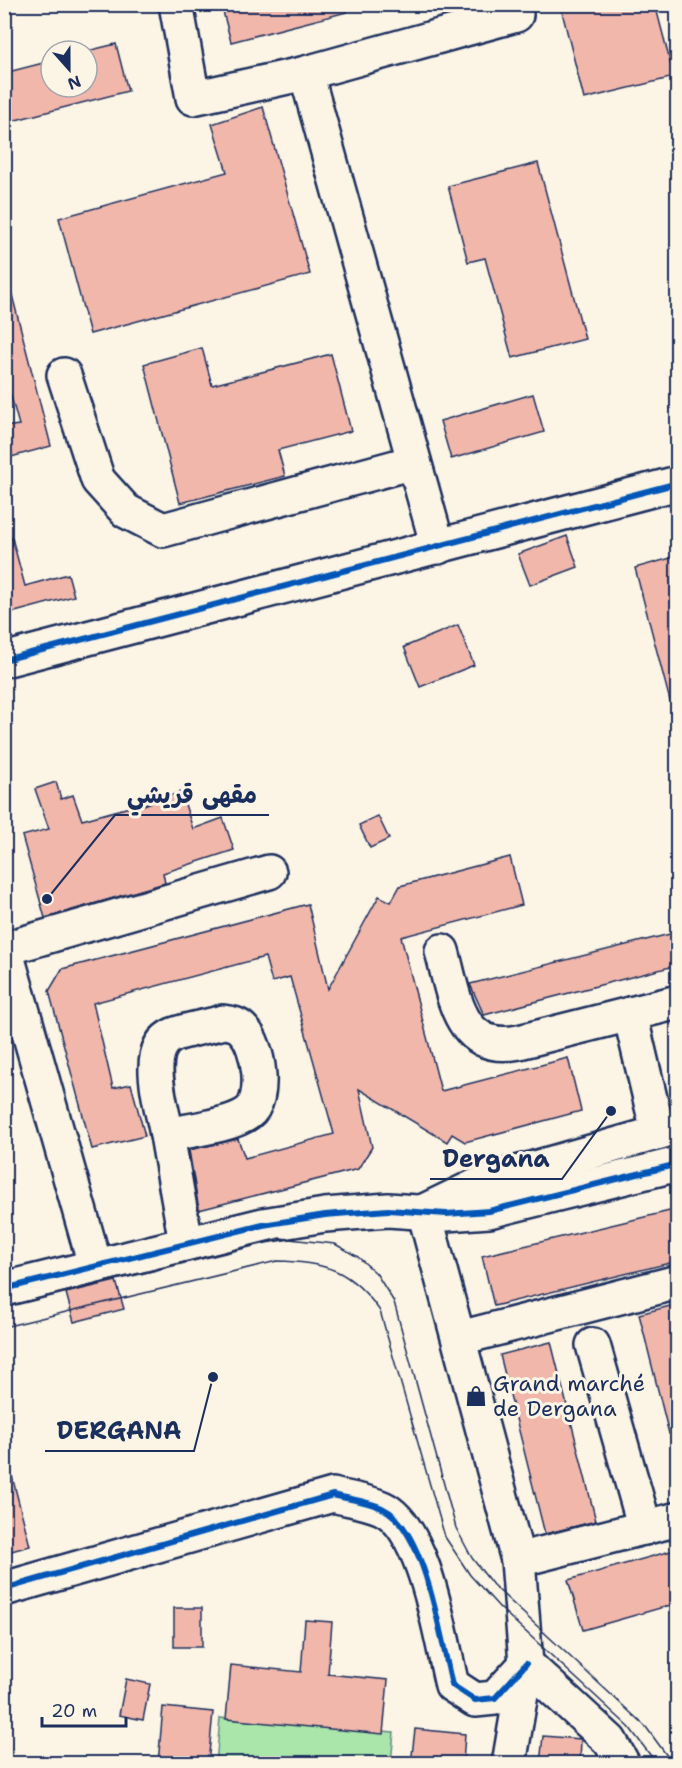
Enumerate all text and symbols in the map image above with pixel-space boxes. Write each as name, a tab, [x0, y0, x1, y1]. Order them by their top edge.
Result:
north arrow	[39, 39, 99, 99]
text: N	[65, 70, 84, 95]
callout: مقهى قريشي	[115, 773, 269, 815]
text: مقهى قريشي	[127, 779, 257, 816]
callout: Dergana	[430, 1137, 562, 1179]
text: Dergana	[442, 1143, 550, 1175]
place label: Grand marché de Dergana	[493, 1369, 645, 1423]
shop icon: Grand marché de Dergana	[464, 1384, 488, 1408]
callout: DERGANA	[45, 1409, 194, 1451]
text: DERGANA	[57, 1415, 181, 1447]
scale bar	[42, 1690, 126, 1728]
text: 20 m	[51, 1699, 97, 1723]

